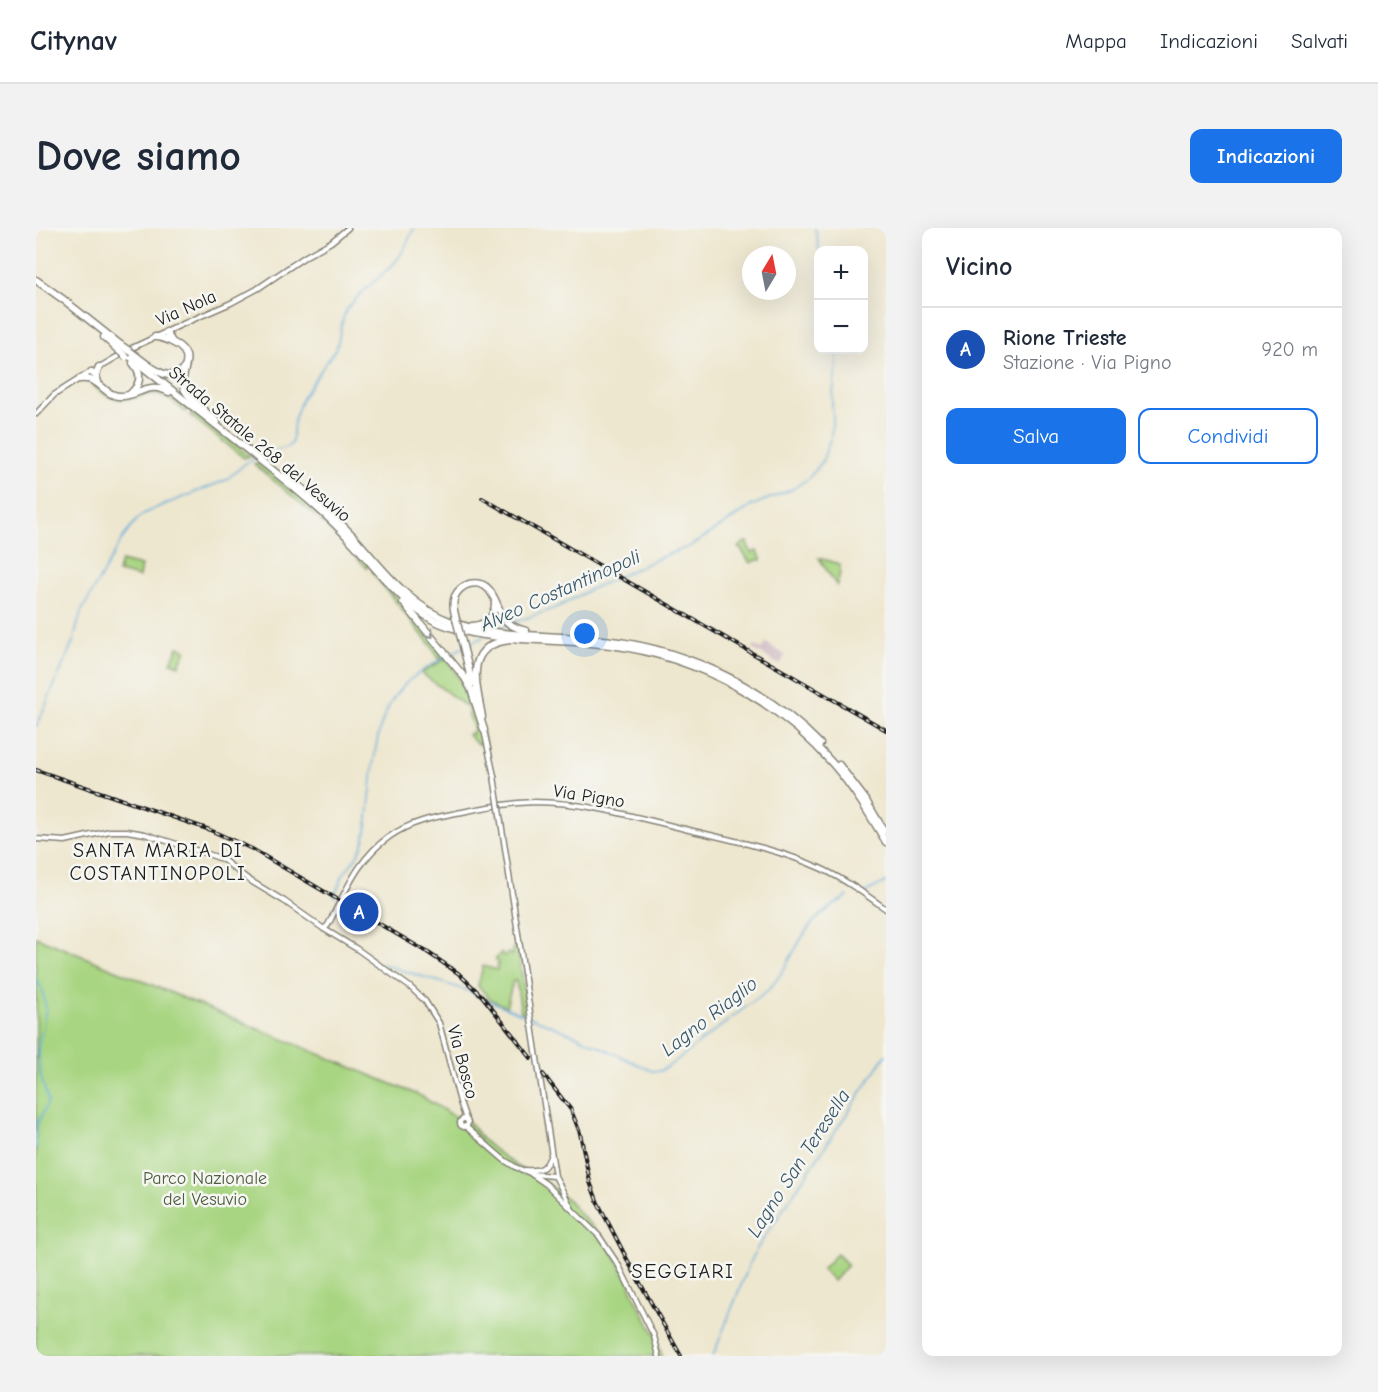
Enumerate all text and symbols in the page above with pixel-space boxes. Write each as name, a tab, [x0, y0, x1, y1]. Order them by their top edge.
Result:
text: Citynav	[30, 25, 117, 57]
text: Mappa	[1065, 29, 1127, 53]
text: Indicazioni	[1160, 29, 1258, 53]
text: Salvati	[1291, 29, 1348, 53]
button: Indicazioni	[1190, 129, 1342, 183]
text: Dove siamo	[36, 132, 241, 181]
north arrow	[742, 246, 796, 300]
map controls	[814, 246, 868, 354]
button: +	[814, 246, 868, 300]
text: Vicino	[946, 252, 1012, 282]
street label: Via Nola	[153, 286, 220, 331]
button: −	[814, 300, 868, 354]
text: Rione Trieste	[1003, 325, 1127, 351]
text: A	[960, 338, 971, 361]
text: 920 m	[1262, 338, 1318, 361]
text: Stazione · Via Pigno	[1003, 351, 1172, 374]
street label: Strada Statale 268 del Vesuvio	[164, 362, 355, 527]
button: Salva	[946, 408, 1126, 464]
button: Condividi	[1138, 408, 1318, 464]
water label: Alveo Costantinopoli	[476, 545, 644, 636]
your location	[570, 619, 599, 648]
one-way arrow	[422, 627, 433, 638]
street label: Via Pigno	[552, 780, 626, 813]
district label: SANTA MARIA DI COSTANTINOPOLI	[70, 839, 246, 885]
pin: A	[340, 890, 378, 934]
water label: Lagno Riaglio	[657, 972, 762, 1061]
street label: Via Bosco	[443, 1023, 482, 1101]
water label: Lagno San Teresella	[742, 1085, 855, 1241]
park label: Parco Nazionale del Vesuvio	[143, 1168, 267, 1210]
district label: SEGGIARI	[632, 1260, 734, 1283]

